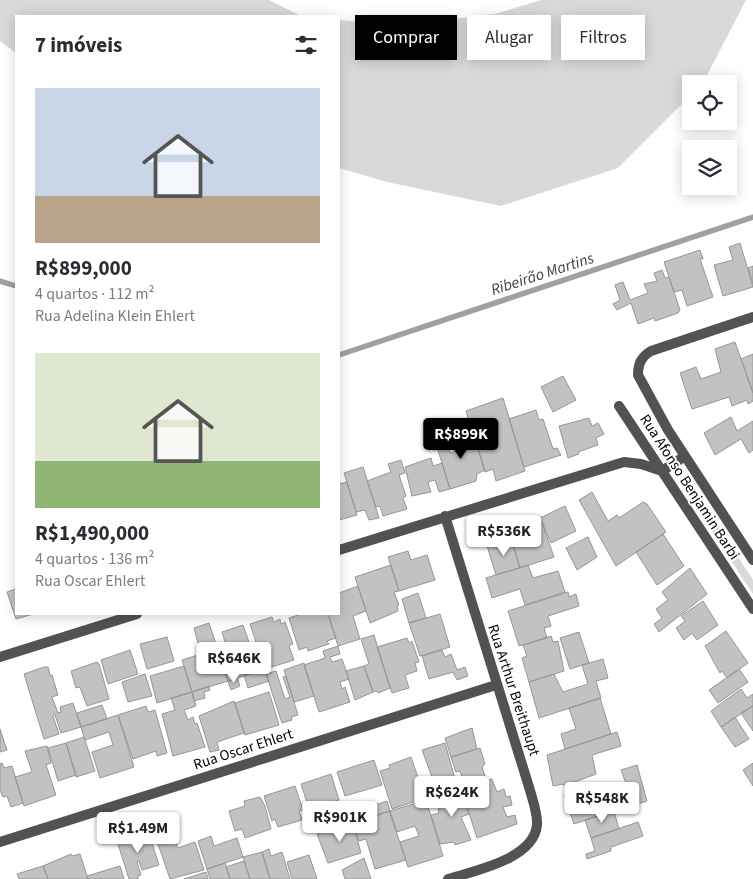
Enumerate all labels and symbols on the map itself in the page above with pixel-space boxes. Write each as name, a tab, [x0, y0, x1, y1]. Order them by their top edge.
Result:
water label: Ribeirão Martins	[488, 247, 597, 301]
street label: Rua Afonso Benjamin Barbi	[635, 410, 745, 564]
pin: R$899K	[420, 418, 502, 460]
pin: R$536K	[463, 514, 545, 557]
street label: Rua Arthur Breithaupt	[482, 622, 545, 759]
pin: R$646K	[193, 642, 275, 684]
street label: Rua Oscar Ehlert	[191, 723, 296, 775]
pin: R$624K	[411, 776, 493, 818]
pin: R$548K	[561, 782, 643, 824]
pin: R$901K	[299, 800, 381, 843]
pin: R$1.49M	[92, 812, 184, 854]

